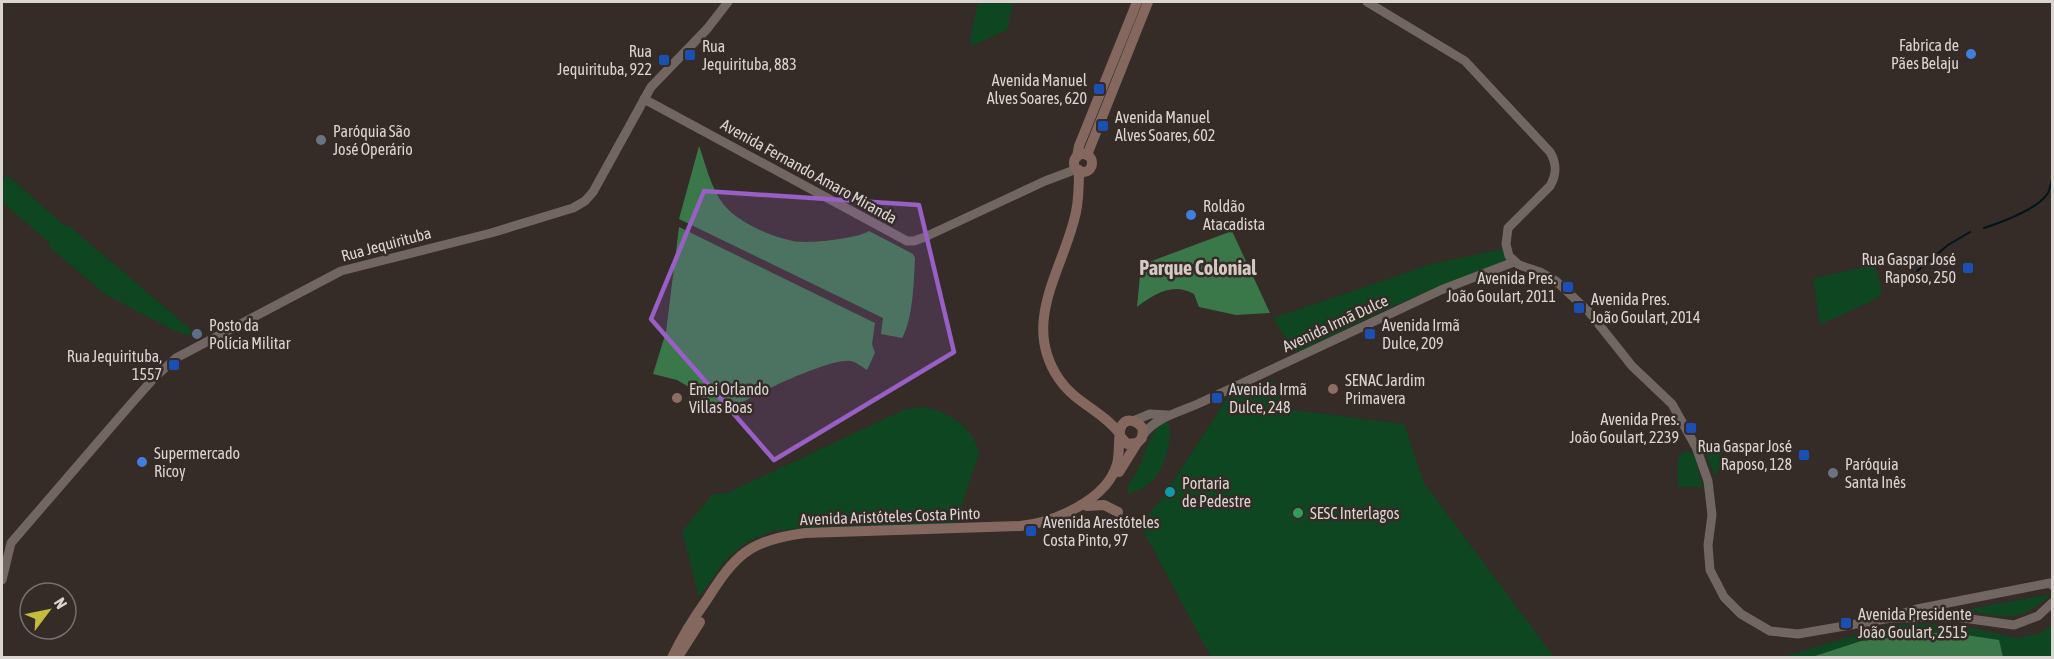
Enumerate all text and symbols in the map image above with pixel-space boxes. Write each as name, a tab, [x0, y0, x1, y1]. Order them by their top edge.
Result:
place label: Fabrica de Pães Belaju	[1891, 36, 1959, 73]
place label: Rua Jequirituba, 883	[702, 37, 797, 74]
place label: Rua Jequirituba, 922	[557, 42, 652, 79]
marker: Fabrica de Pães Belaju	[1964, 47, 1978, 61]
marker: Rua Jequirituba, 883	[683, 48, 697, 62]
marker: Rua Jequirituba, 922	[657, 53, 671, 67]
place label: Avenida Manuel Alves Soares, 620	[987, 71, 1088, 107]
marker: Avenida Manuel Alves Soares, 620	[1092, 82, 1106, 96]
place label: Avenida Manuel Alves Soares, 602	[1115, 108, 1215, 144]
street label: Avenida Fernando Amaro Miranda	[718, 115, 900, 227]
marker: Avenida Manuel Alves Soares, 602	[1096, 119, 1110, 133]
place label: Paróquia São José Operário	[333, 122, 413, 159]
marker: Paróquia São José Operário	[314, 133, 328, 147]
place label: Roldão Atacadista	[1203, 197, 1265, 233]
marker: Roldão Atacadista	[1184, 208, 1198, 222]
street label: Rua Jequirituba	[339, 223, 433, 266]
place label: Rua Gaspar José Raposo, 250	[1862, 250, 1956, 287]
district label: Parque Colonial	[1139, 256, 1257, 279]
marker: Rua Gaspar José Raposo, 250	[1961, 261, 1975, 275]
place label: Avenida Pres. João Goulart, 2011	[1447, 269, 1556, 305]
marker: Avenida Pres. João Goulart, 2011	[1561, 280, 1575, 294]
place label: Avenida Pres. João Goulart, 2014	[1591, 290, 1701, 326]
street label: Avenida Irmã Dulce	[1279, 291, 1391, 355]
marker: Avenida Pres. João Goulart, 2014	[1572, 301, 1586, 315]
place label: Posto da Polícia Militar	[209, 316, 291, 352]
place label: Avenida Irmã Dulce, 209	[1382, 316, 1460, 352]
marker: Posto da Polícia Militar	[190, 327, 204, 341]
marker: Avenida Irmã Dulce, 209	[1363, 327, 1377, 341]
place label: Rua Jequirituba, 1557	[67, 347, 162, 383]
marker: Rua Jequirituba, 1557	[167, 358, 181, 372]
place label: SENAC Jardim Primavera	[1345, 371, 1425, 407]
place label: Emei Orlando Villas Boas	[689, 380, 769, 416]
place label: Avenida Irmã Dulce, 248	[1229, 380, 1307, 416]
marker: SENAC Jardim Primavera	[1326, 382, 1340, 396]
marker: Emei Orlando Villas Boas	[670, 391, 684, 405]
marker: Avenida Irmã Dulce, 248	[1210, 391, 1224, 405]
place label: Avenida Pres. João Goulart, 2239	[1570, 410, 1679, 446]
marker: Avenida Pres. João Goulart, 2239	[1684, 421, 1698, 435]
place label: Rua Gaspar José Raposo, 128	[1698, 437, 1792, 474]
place label: Supermercado Ricoy	[154, 444, 240, 481]
marker: Rua Gaspar José Raposo, 128	[1797, 448, 1811, 462]
marker: Supermercado Ricoy	[135, 455, 149, 469]
place label: Paróquia Santa Inês	[1845, 455, 1906, 491]
marker: Paróquia Santa Inês	[1826, 466, 1840, 480]
place label: Portaria de Pedestre	[1182, 474, 1251, 510]
marker: Portaria de Pedestre	[1163, 485, 1177, 499]
street label: Avenida Aristóteles Costa Pinto	[799, 504, 981, 528]
place label: SESC Interlagos	[1310, 504, 1400, 523]
marker: SESC Interlagos	[1291, 506, 1305, 520]
place label: Avenida Arestóteles Costa Pinto, 97	[1043, 513, 1160, 549]
marker: Avenida Arestóteles Costa Pinto, 97	[1024, 524, 1038, 538]
north arrow	[18, 581, 78, 641]
text: N	[51, 594, 71, 612]
place label: Avenida Presidente João Goulart, 2515	[1858, 605, 1972, 641]
marker: Avenida Presidente João Goulart, 2515	[1839, 616, 1853, 630]

